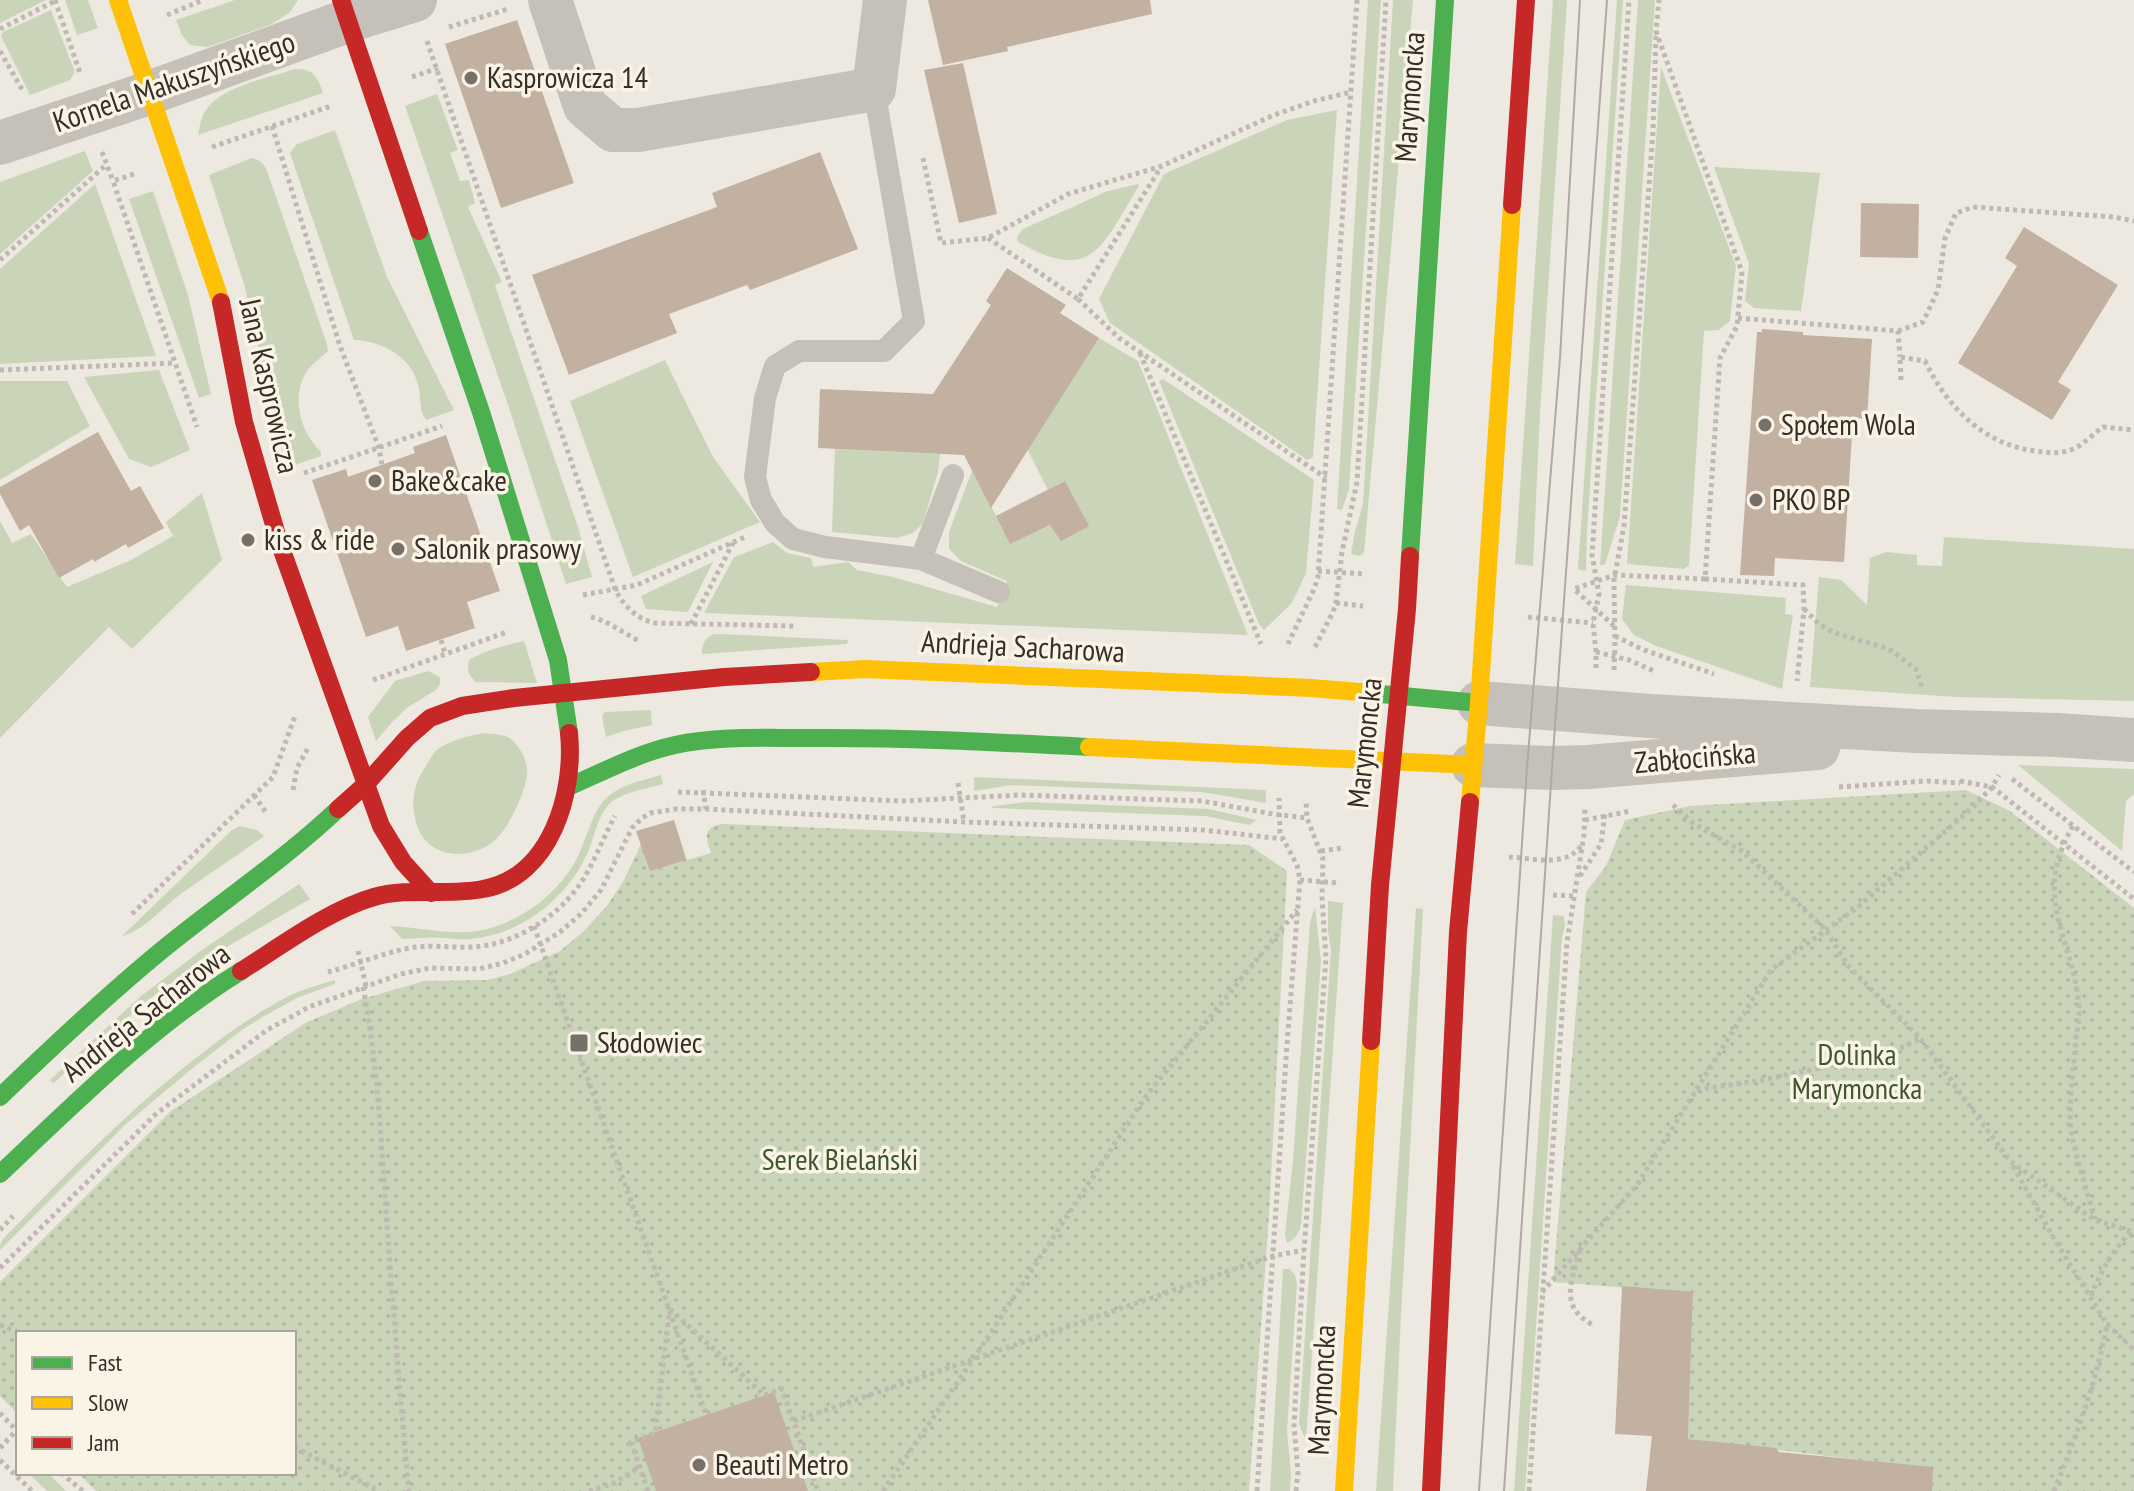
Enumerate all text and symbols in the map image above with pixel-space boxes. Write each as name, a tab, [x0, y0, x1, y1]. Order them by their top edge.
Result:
street label: Kornela Makuszyńskiego	[48, 21, 299, 140]
street label: Marymoncka	[1384, 30, 1433, 163]
place label: Kasprowicza 14	[487, 57, 648, 96]
marker: Kasprowicza 14	[462, 69, 480, 87]
street label: Jana Kasprowicza	[231, 293, 310, 477]
place label: Społem Wola	[1781, 404, 1916, 443]
marker: Społem Wola	[1756, 416, 1774, 434]
place label: Bake&cake	[391, 460, 507, 499]
marker: Bake&cake	[366, 472, 384, 490]
place label: PKO BP	[1772, 479, 1850, 518]
marker: PKO BP	[1747, 491, 1765, 509]
place label: kiss & ride	[264, 519, 375, 558]
place label: Salonik prasowy	[414, 528, 582, 567]
marker: kiss & ride	[239, 531, 257, 549]
marker: Salonik prasowy	[389, 540, 407, 558]
street label: Andrieja Sacharowa	[920, 621, 1126, 670]
street label: Marymoncka	[1337, 676, 1390, 810]
street label: Zabłocińska	[1632, 732, 1757, 781]
street label: Andrieja Sacharowa	[53, 934, 237, 1090]
place label: Słodowiec	[597, 1022, 703, 1061]
marker: Słodowiec	[568, 1032, 590, 1054]
park label: Dolinka Marymoncka	[1792, 1034, 1922, 1107]
park label: Serek Bielański	[762, 1139, 918, 1178]
street label: Marymoncka	[1298, 1324, 1343, 1456]
legend	[16, 1331, 296, 1475]
text: Fast	[88, 1347, 123, 1378]
text: Slow	[88, 1387, 129, 1418]
text: Jam	[87, 1427, 119, 1458]
place label: Beauti Metro	[715, 1444, 849, 1483]
marker: Beauti Metro	[690, 1456, 708, 1474]

